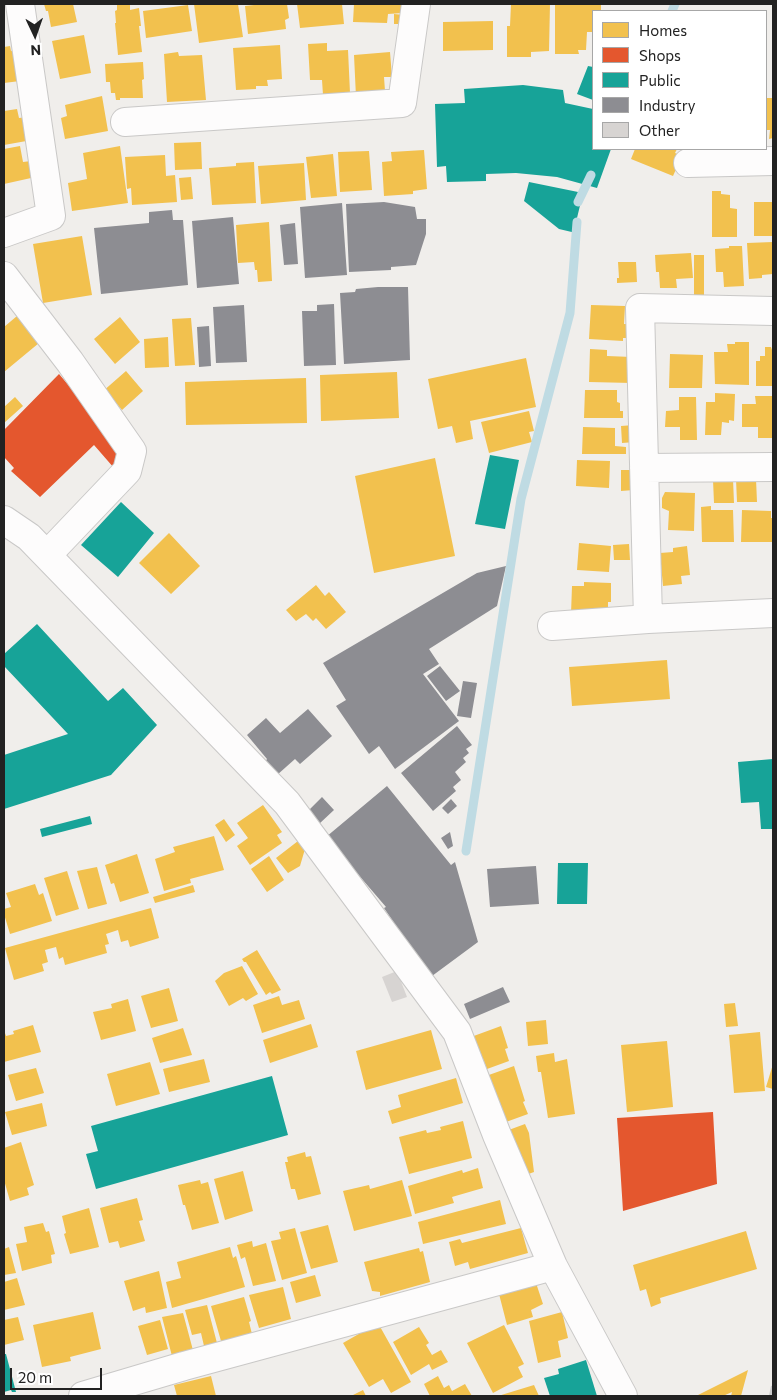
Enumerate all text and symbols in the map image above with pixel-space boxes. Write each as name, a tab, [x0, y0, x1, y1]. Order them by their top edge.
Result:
north arrow	[10, 10, 60, 60]
legend	[592, 10, 767, 150]
text: Homes	[639, 21, 687, 39]
text: N	[30, 42, 41, 59]
text: Shops	[639, 46, 681, 64]
text: Public	[639, 71, 681, 89]
text: Industry	[639, 96, 696, 114]
text: Other	[639, 121, 680, 139]
scale bar	[12, 1358, 105, 1390]
text: 20 m	[18, 1368, 52, 1386]

